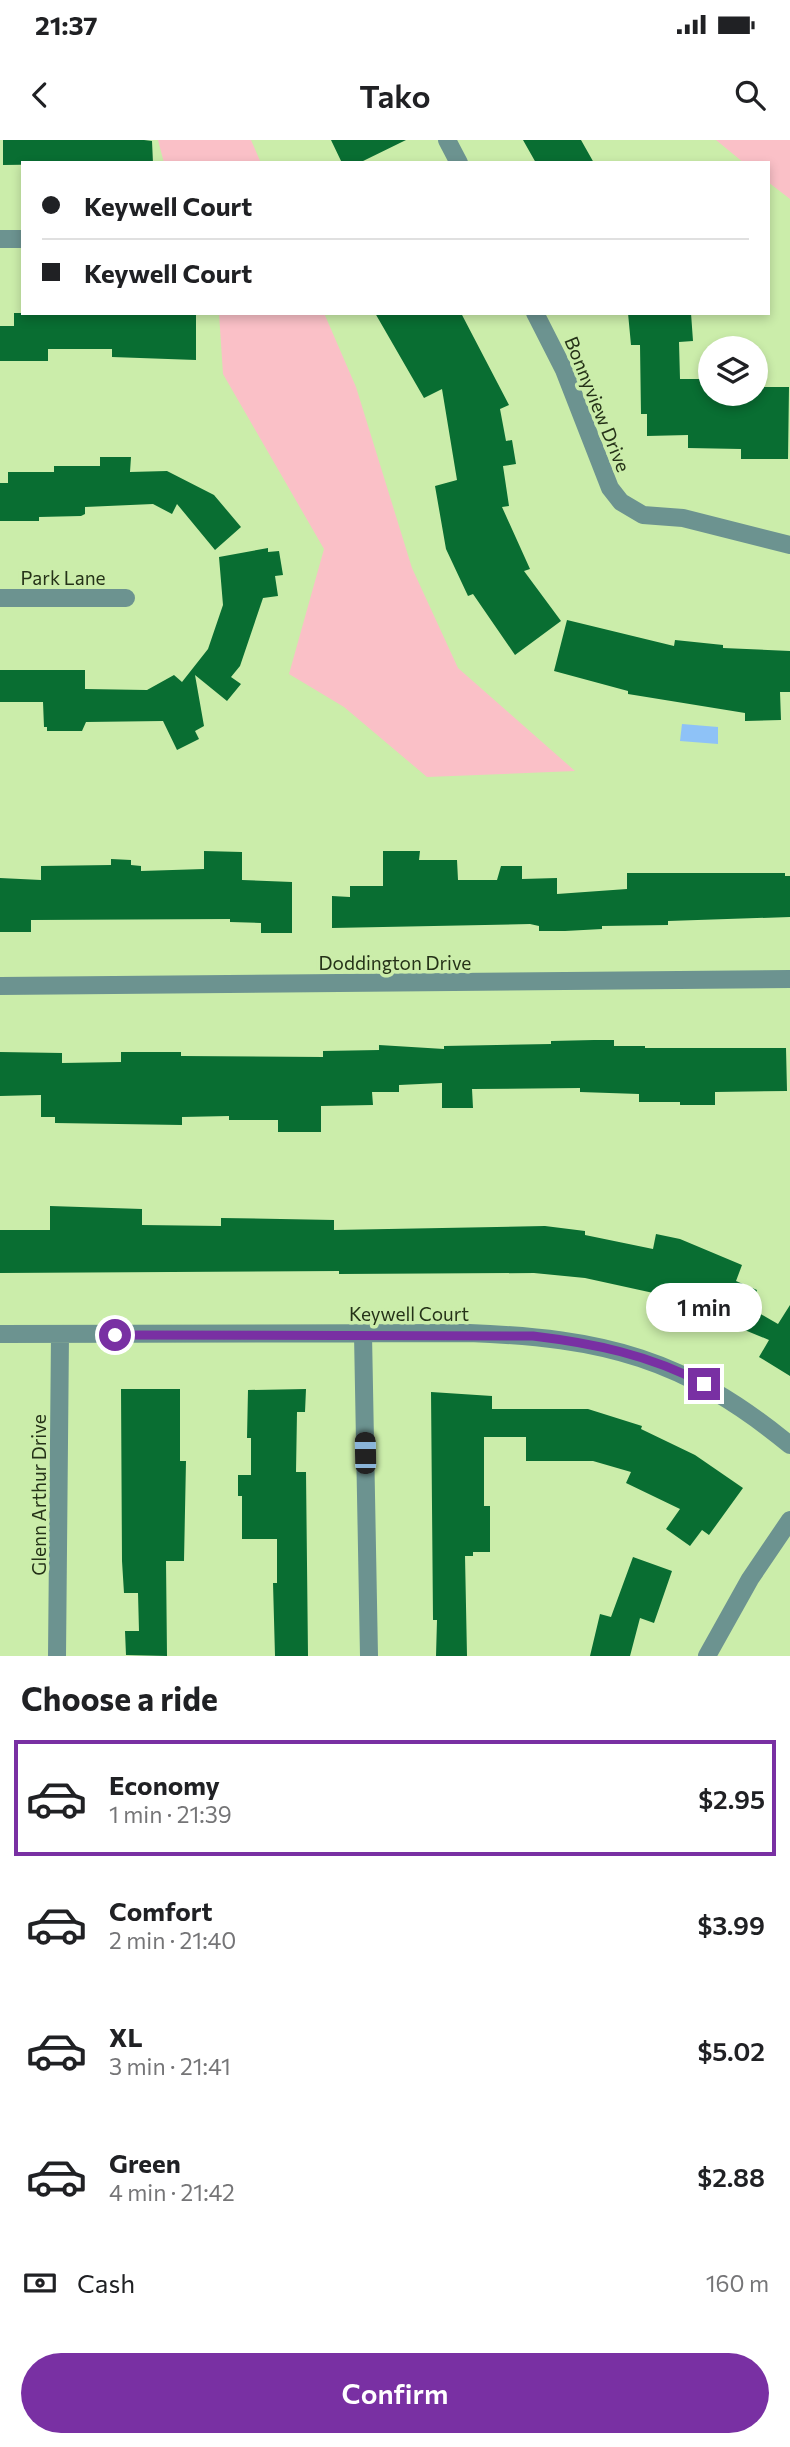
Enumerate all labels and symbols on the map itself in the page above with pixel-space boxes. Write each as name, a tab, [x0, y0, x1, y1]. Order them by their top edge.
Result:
street label: Bonnyview Drive	[560, 333, 636, 475]
street label: Park Lane	[20, 566, 106, 589]
street label: Doddington Drive	[319, 951, 471, 974]
callout: 1 min	[646, 1282, 762, 1332]
street label: Keywell Court	[349, 1302, 469, 1325]
route start	[99, 1319, 131, 1351]
route end	[688, 1368, 720, 1400]
street label: Glenn Arthur Drive	[27, 1414, 50, 1576]
car	[355, 1432, 376, 1474]

